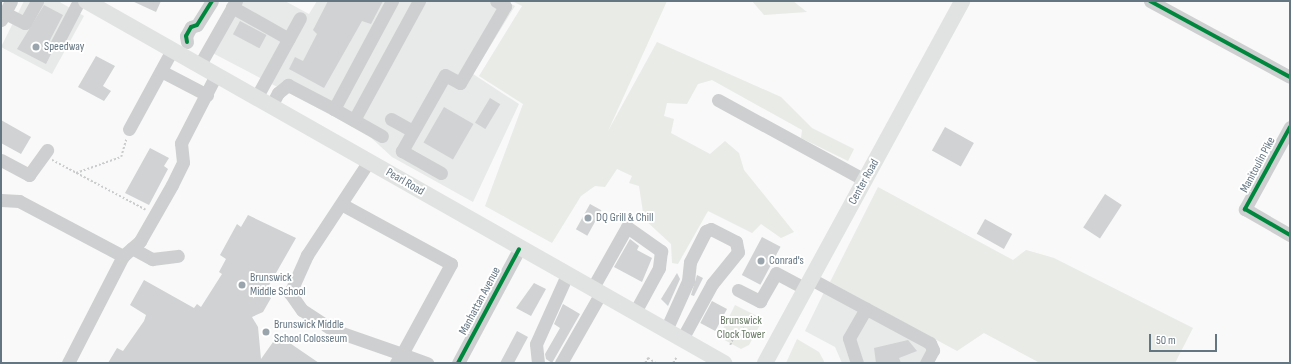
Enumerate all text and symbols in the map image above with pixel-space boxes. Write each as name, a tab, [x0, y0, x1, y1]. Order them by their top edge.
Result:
place label: Speedway	[44, 40, 84, 54]
marker: Speedway	[31, 42, 41, 52]
street label: Manitoulin Pike	[1237, 135, 1279, 195]
street label: Center Road	[846, 157, 882, 207]
street label: Pearl Road	[383, 165, 427, 199]
place label: DQ Grill & Chill	[596, 211, 653, 225]
marker: DQ Grill & Chill	[583, 213, 593, 223]
place label: Conrad's	[769, 254, 804, 268]
marker: Conrad's	[756, 256, 766, 266]
street label: Manhattan Avenue	[456, 265, 504, 337]
place label: Brunswick Middle School	[250, 271, 306, 299]
marker: Brunswick Middle School	[237, 280, 247, 290]
park label: Brunswick Clock Tower	[717, 314, 765, 342]
place label: Brunswick Middle School Colosseum	[274, 318, 347, 346]
scale bar	[1151, 326, 1219, 352]
marker: Brunswick Middle School Colosseum	[261, 327, 271, 337]
text: 50 m	[1156, 333, 1176, 348]

